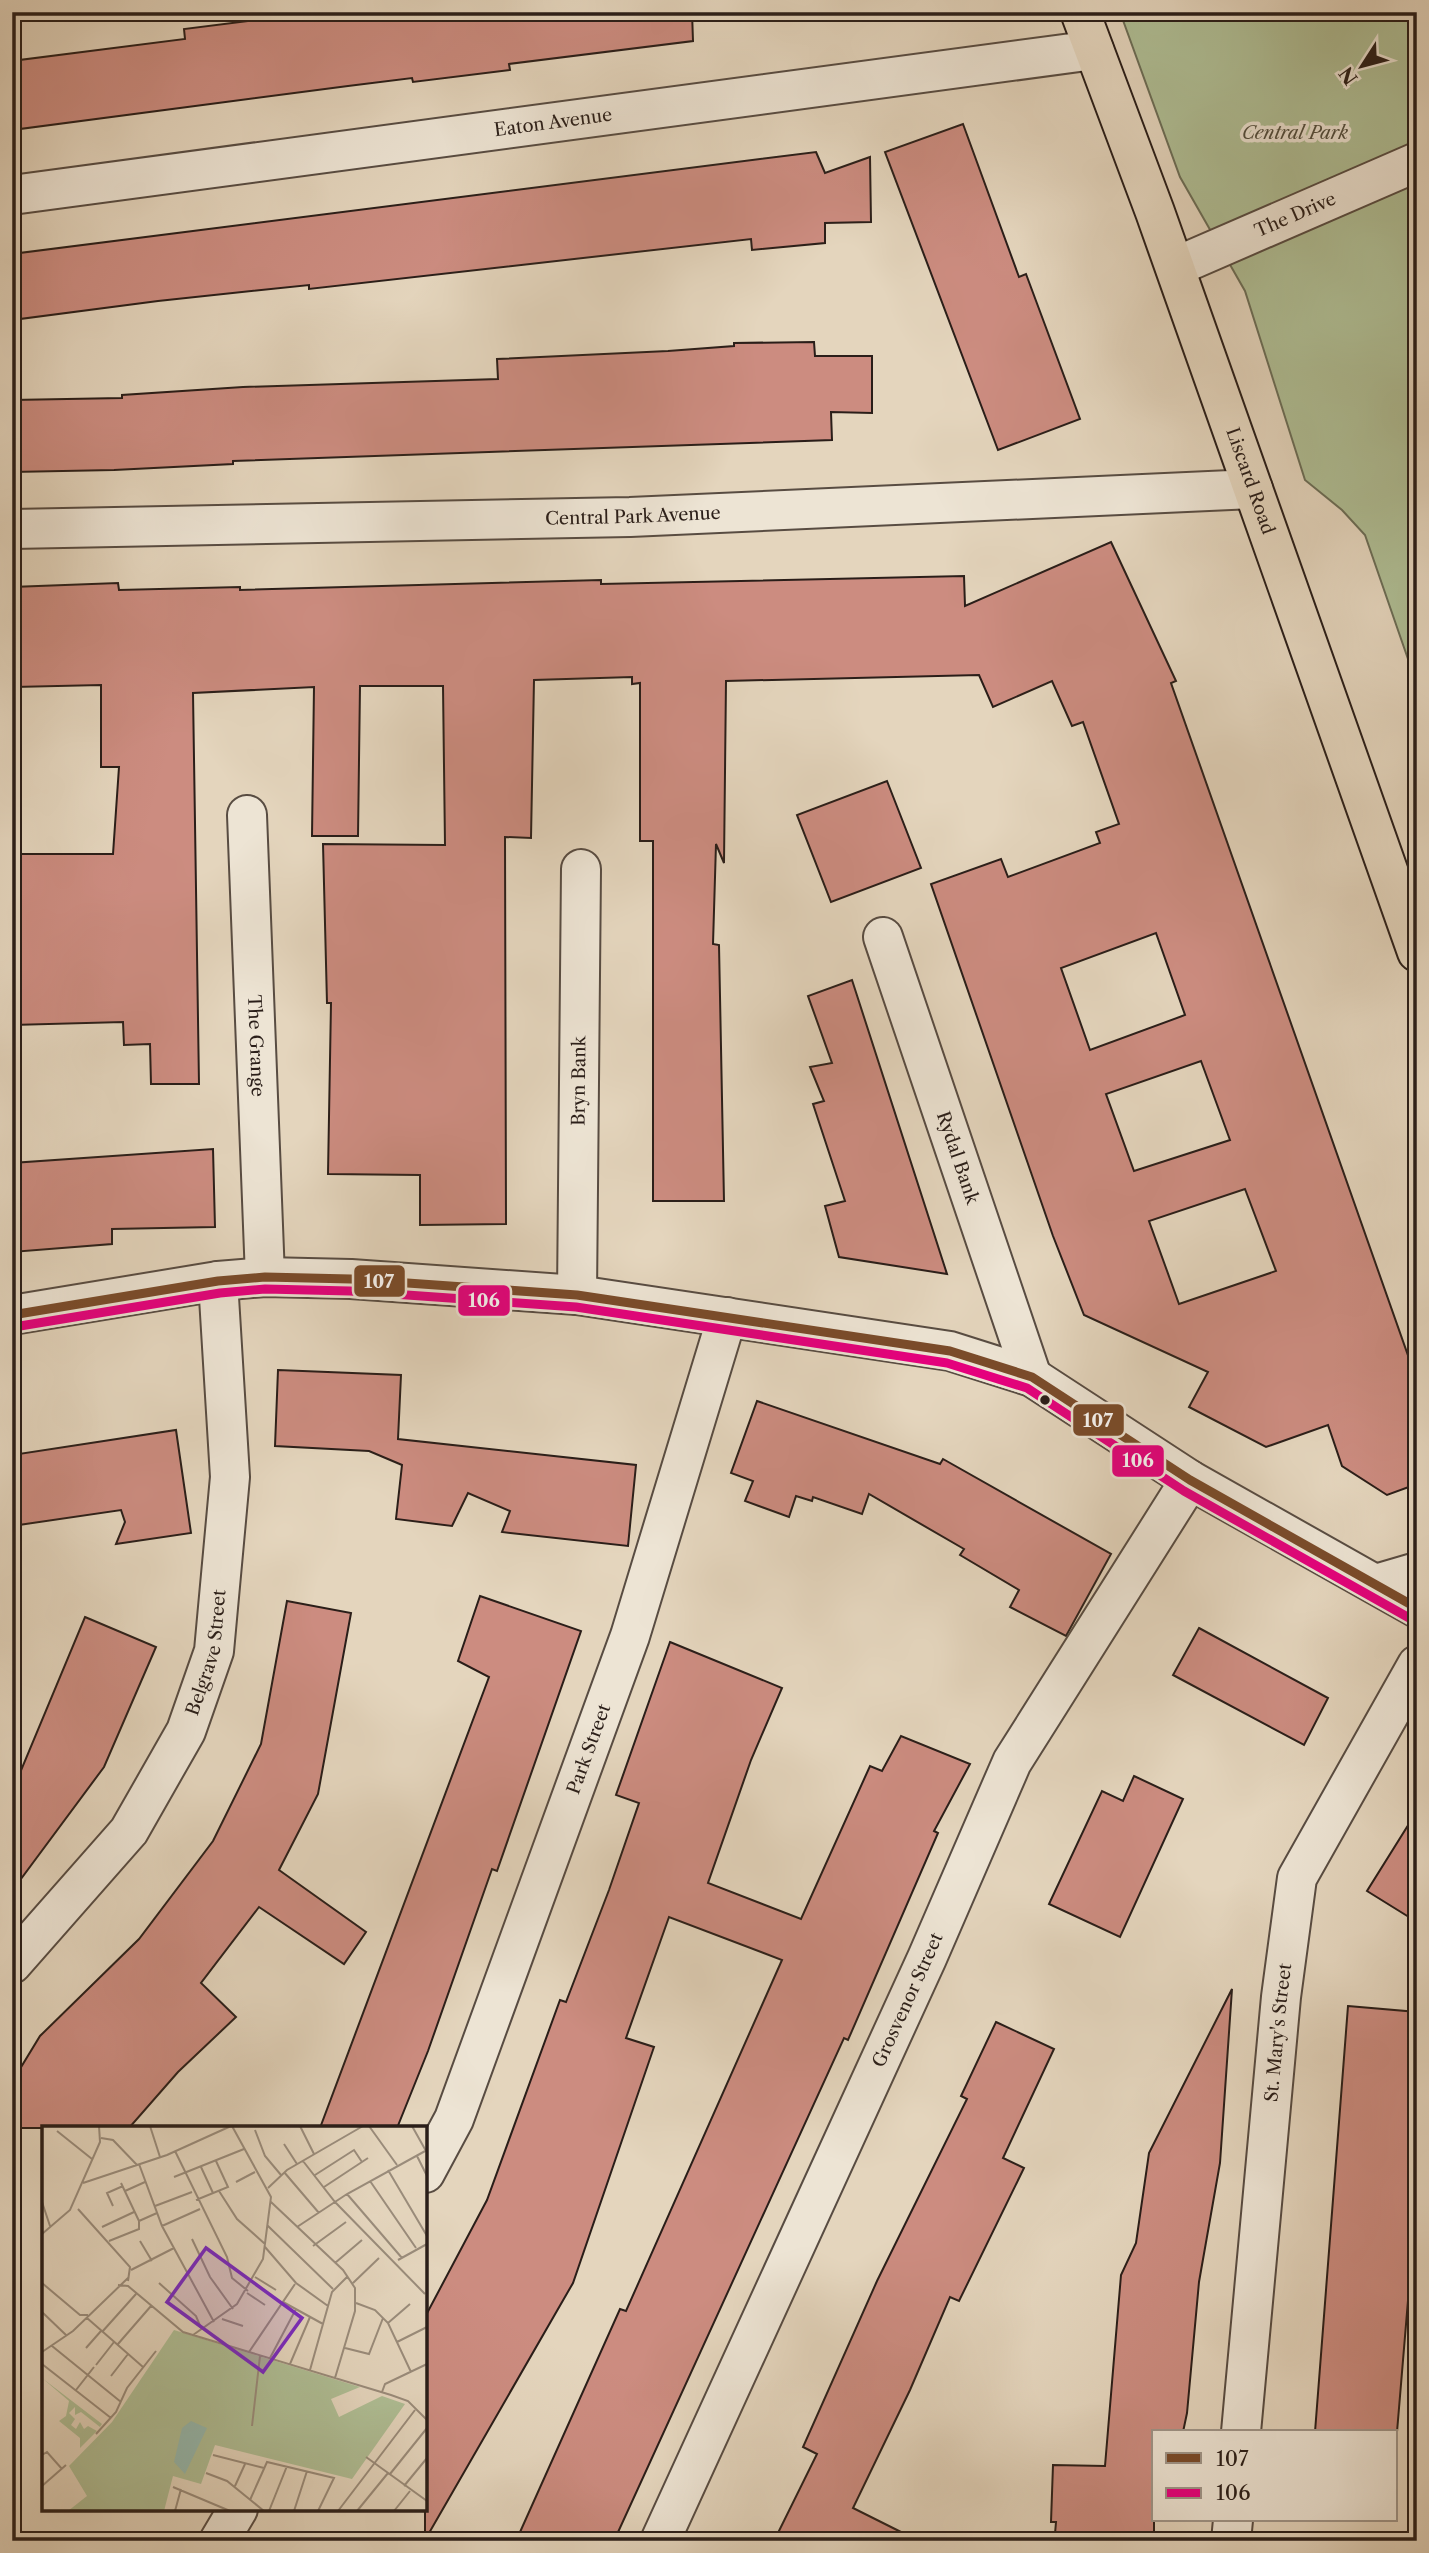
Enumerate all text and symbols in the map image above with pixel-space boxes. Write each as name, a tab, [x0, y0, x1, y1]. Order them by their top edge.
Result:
north arrow	[1328, 32, 1398, 102]
text: N	[1334, 62, 1363, 89]
street label: Eaton Avenue	[493, 104, 613, 141]
park label: Central Park	[1242, 122, 1349, 144]
street label: The Drive	[1251, 188, 1339, 242]
street label: Liscard Road	[1221, 425, 1279, 537]
street label: Central Park Avenue	[545, 502, 721, 530]
street label: The Grange	[243, 994, 269, 1097]
street label: Bryn Bank	[568, 1034, 590, 1126]
street label: Rydal Bank	[932, 1108, 984, 1208]
line badge: 107	[353, 1264, 406, 1298]
text: 107	[364, 1270, 394, 1293]
line badge: 106	[457, 1284, 511, 1317]
text: 106	[468, 1289, 500, 1312]
unlabelled marker	[1038, 1393, 1052, 1407]
line badge: 107	[1072, 1403, 1125, 1437]
text: 107	[1083, 1409, 1113, 1432]
line badge: 106	[1111, 1444, 1165, 1478]
text: 106	[1122, 1449, 1154, 1472]
street label: Belgrave Street	[181, 1588, 231, 1718]
street label: Park Street	[562, 1700, 616, 1797]
street label: Grosvenor Street	[867, 1929, 948, 2071]
street label: St. Mary's Street	[1260, 1961, 1296, 2103]
inset map	[42, 2126, 427, 2511]
legend	[1152, 2430, 1398, 2522]
text: 107	[1216, 2446, 1249, 2471]
text: 106	[1216, 2480, 1250, 2505]

